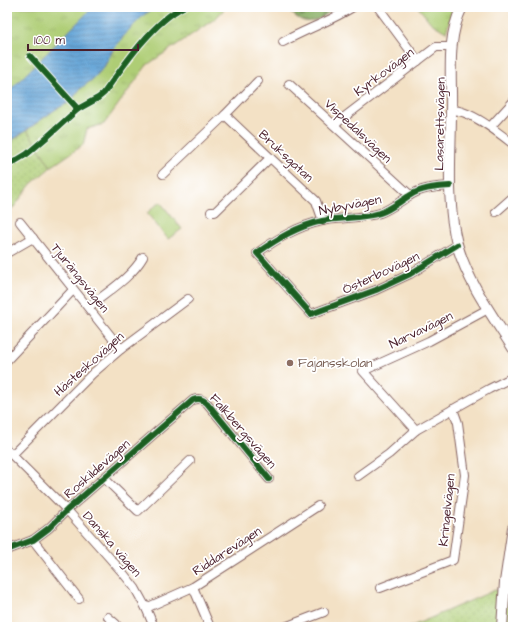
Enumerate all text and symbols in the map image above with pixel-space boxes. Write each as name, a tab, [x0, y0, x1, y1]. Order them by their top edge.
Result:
scale bar	[28, 26, 138, 52]
text: 100 m	[34, 32, 65, 49]
street label: Kyrkovägen	[350, 43, 419, 101]
street label: Lasarettsvägen	[430, 77, 451, 171]
street label: Vispedalsvägen	[320, 95, 396, 168]
street label: Bruksgatan	[254, 126, 318, 187]
street label: Nybyvägen	[317, 190, 383, 221]
street label: Tjurängsvägen	[46, 240, 114, 317]
street label: Österbovägen	[340, 247, 423, 300]
street label: Narvavägen	[386, 307, 457, 354]
street label: Hästeskovägen	[50, 327, 129, 401]
place label: Fajansskolan	[298, 354, 373, 372]
marker: Fajansskolan	[285, 358, 295, 368]
street label: Falkbergsvägen	[205, 390, 281, 473]
street label: Roskildevägen	[60, 435, 135, 504]
street label: Kringelvägen	[434, 472, 461, 547]
street label: Danska vägen	[78, 507, 146, 582]
street label: Riddarevägen	[189, 522, 266, 581]

